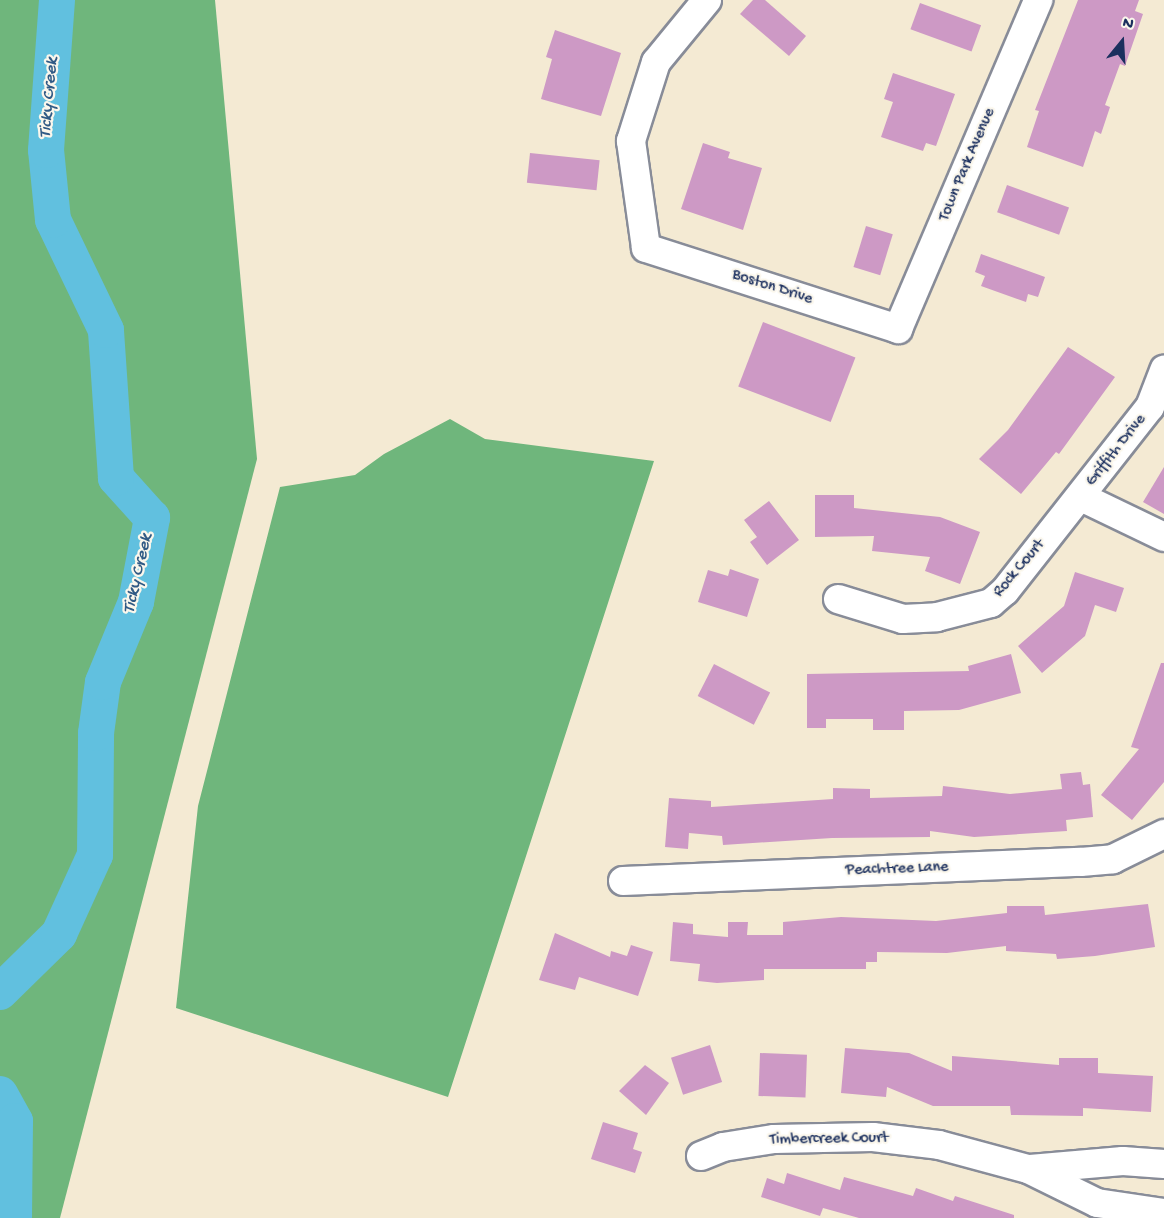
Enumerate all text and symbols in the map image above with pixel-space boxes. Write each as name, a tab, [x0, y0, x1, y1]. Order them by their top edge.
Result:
north arrow	[1092, 12, 1152, 72]
text: N	[1120, 14, 1136, 35]
water label: Ticky Creek	[36, 57, 64, 139]
street label: Town Park Avenue	[936, 106, 1000, 224]
street label: Boston Drive	[729, 266, 815, 310]
street label: Griffith Drive	[1083, 411, 1151, 491]
water label: Ticky Creek	[119, 532, 159, 616]
street label: Rock Court	[990, 536, 1050, 602]
street label: Peachtree Lane	[845, 859, 949, 881]
street label: Timbercreek Court	[770, 1129, 888, 1151]

